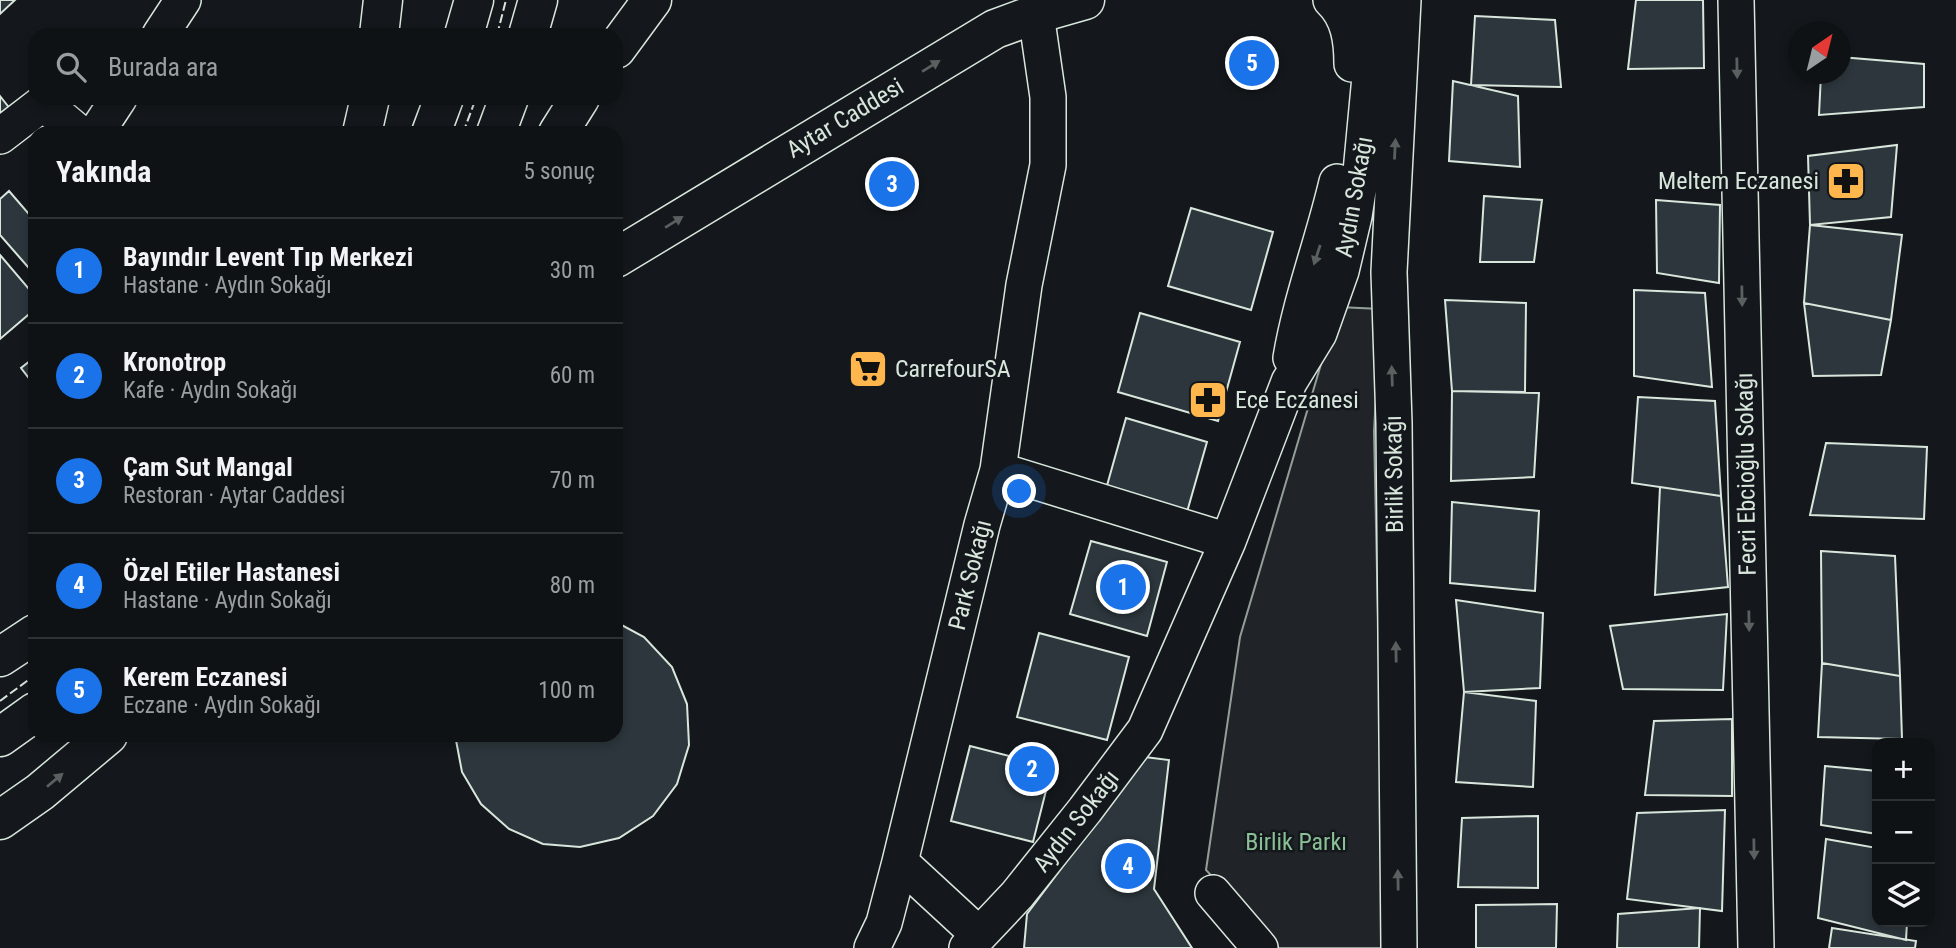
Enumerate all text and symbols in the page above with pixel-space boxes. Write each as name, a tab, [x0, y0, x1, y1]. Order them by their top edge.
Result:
north arrow	[1788, 21, 1851, 84]
search box	[28, 28, 623, 105]
pin: 5	[1229, 37, 1275, 89]
icon: search	[52, 48, 90, 86]
text: Burada ara	[108, 52, 218, 82]
one-way arrow	[1732, 57, 1743, 79]
one-way arrow	[921, 59, 941, 72]
street label: Aytar Caddesi	[782, 72, 908, 164]
street label: Aydın Sokağı	[1330, 134, 1378, 260]
one-way arrow	[1389, 137, 1400, 159]
text: Yakında	[56, 154, 151, 189]
text: 5 sonuç	[523, 158, 595, 185]
pin: 3	[869, 158, 915, 210]
pharmacy icon: Meltem Eczanesi	[1825, 160, 1867, 202]
place label: Meltem Eczanesi	[1658, 167, 1819, 195]
one-way arrow	[664, 215, 683, 228]
text: Bayındır Levent Tıp Merkezi	[123, 242, 413, 272]
one-way arrow	[1312, 245, 1322, 266]
text: 1	[73, 257, 85, 284]
text: 30 m	[550, 257, 595, 284]
text: Hastane · Aydın Sokağı	[123, 272, 332, 299]
one-way arrow	[1736, 285, 1748, 307]
text: Kronotrop	[123, 347, 226, 377]
supermarket icon: CarrefourSA	[847, 348, 889, 390]
place label: CarrefourSA	[895, 355, 1011, 383]
text: 2	[73, 362, 85, 389]
text: 60 m	[550, 362, 595, 389]
one-way arrow	[1387, 365, 1398, 387]
street label: Fecri Ebcioğlu Sokağı	[1730, 372, 1762, 576]
text: Kafe · Aydın Sokağı	[123, 377, 298, 404]
pharmacy icon: Ece Eczanesi	[1187, 379, 1229, 421]
place label: Ece Eczanesi	[1235, 386, 1359, 414]
street label: Birlik Sokağı	[1379, 415, 1409, 533]
text: Çam Sut Mangal	[123, 452, 293, 482]
text: 3	[73, 467, 85, 494]
text: 70 m	[550, 467, 595, 494]
your location	[1002, 474, 1036, 508]
text: Restoran · Aytar Caddesi	[123, 482, 345, 509]
street label: Park Sokağı	[943, 517, 997, 633]
text: Özel Etiler Hastanesi	[123, 557, 340, 587]
pin: 1	[1100, 561, 1146, 613]
text: 4	[73, 572, 85, 599]
text: 80 m	[550, 572, 595, 599]
text: Hastane · Aydın Sokağı	[123, 587, 332, 614]
one-way arrow	[1743, 610, 1755, 632]
one-way arrow	[1390, 641, 1402, 663]
text: Kerem Eczanesi	[123, 662, 288, 692]
text: 5	[73, 677, 85, 704]
text: 100 m	[538, 677, 595, 704]
text: Eczane · Aydın Sokağı	[123, 692, 321, 719]
map controls	[1872, 738, 1935, 927]
button: +	[1872, 738, 1935, 801]
pin: 2	[1009, 743, 1055, 795]
street label: Aydın Sokağı	[1027, 764, 1125, 878]
one-way arrow	[46, 773, 63, 788]
button: −	[1872, 801, 1935, 864]
park label: Birlik Parkı	[1245, 828, 1347, 856]
one-way arrow	[1748, 838, 1759, 860]
pin: 4	[1105, 840, 1151, 892]
button: layers	[1872, 864, 1935, 927]
one-way arrow	[1392, 869, 1404, 891]

